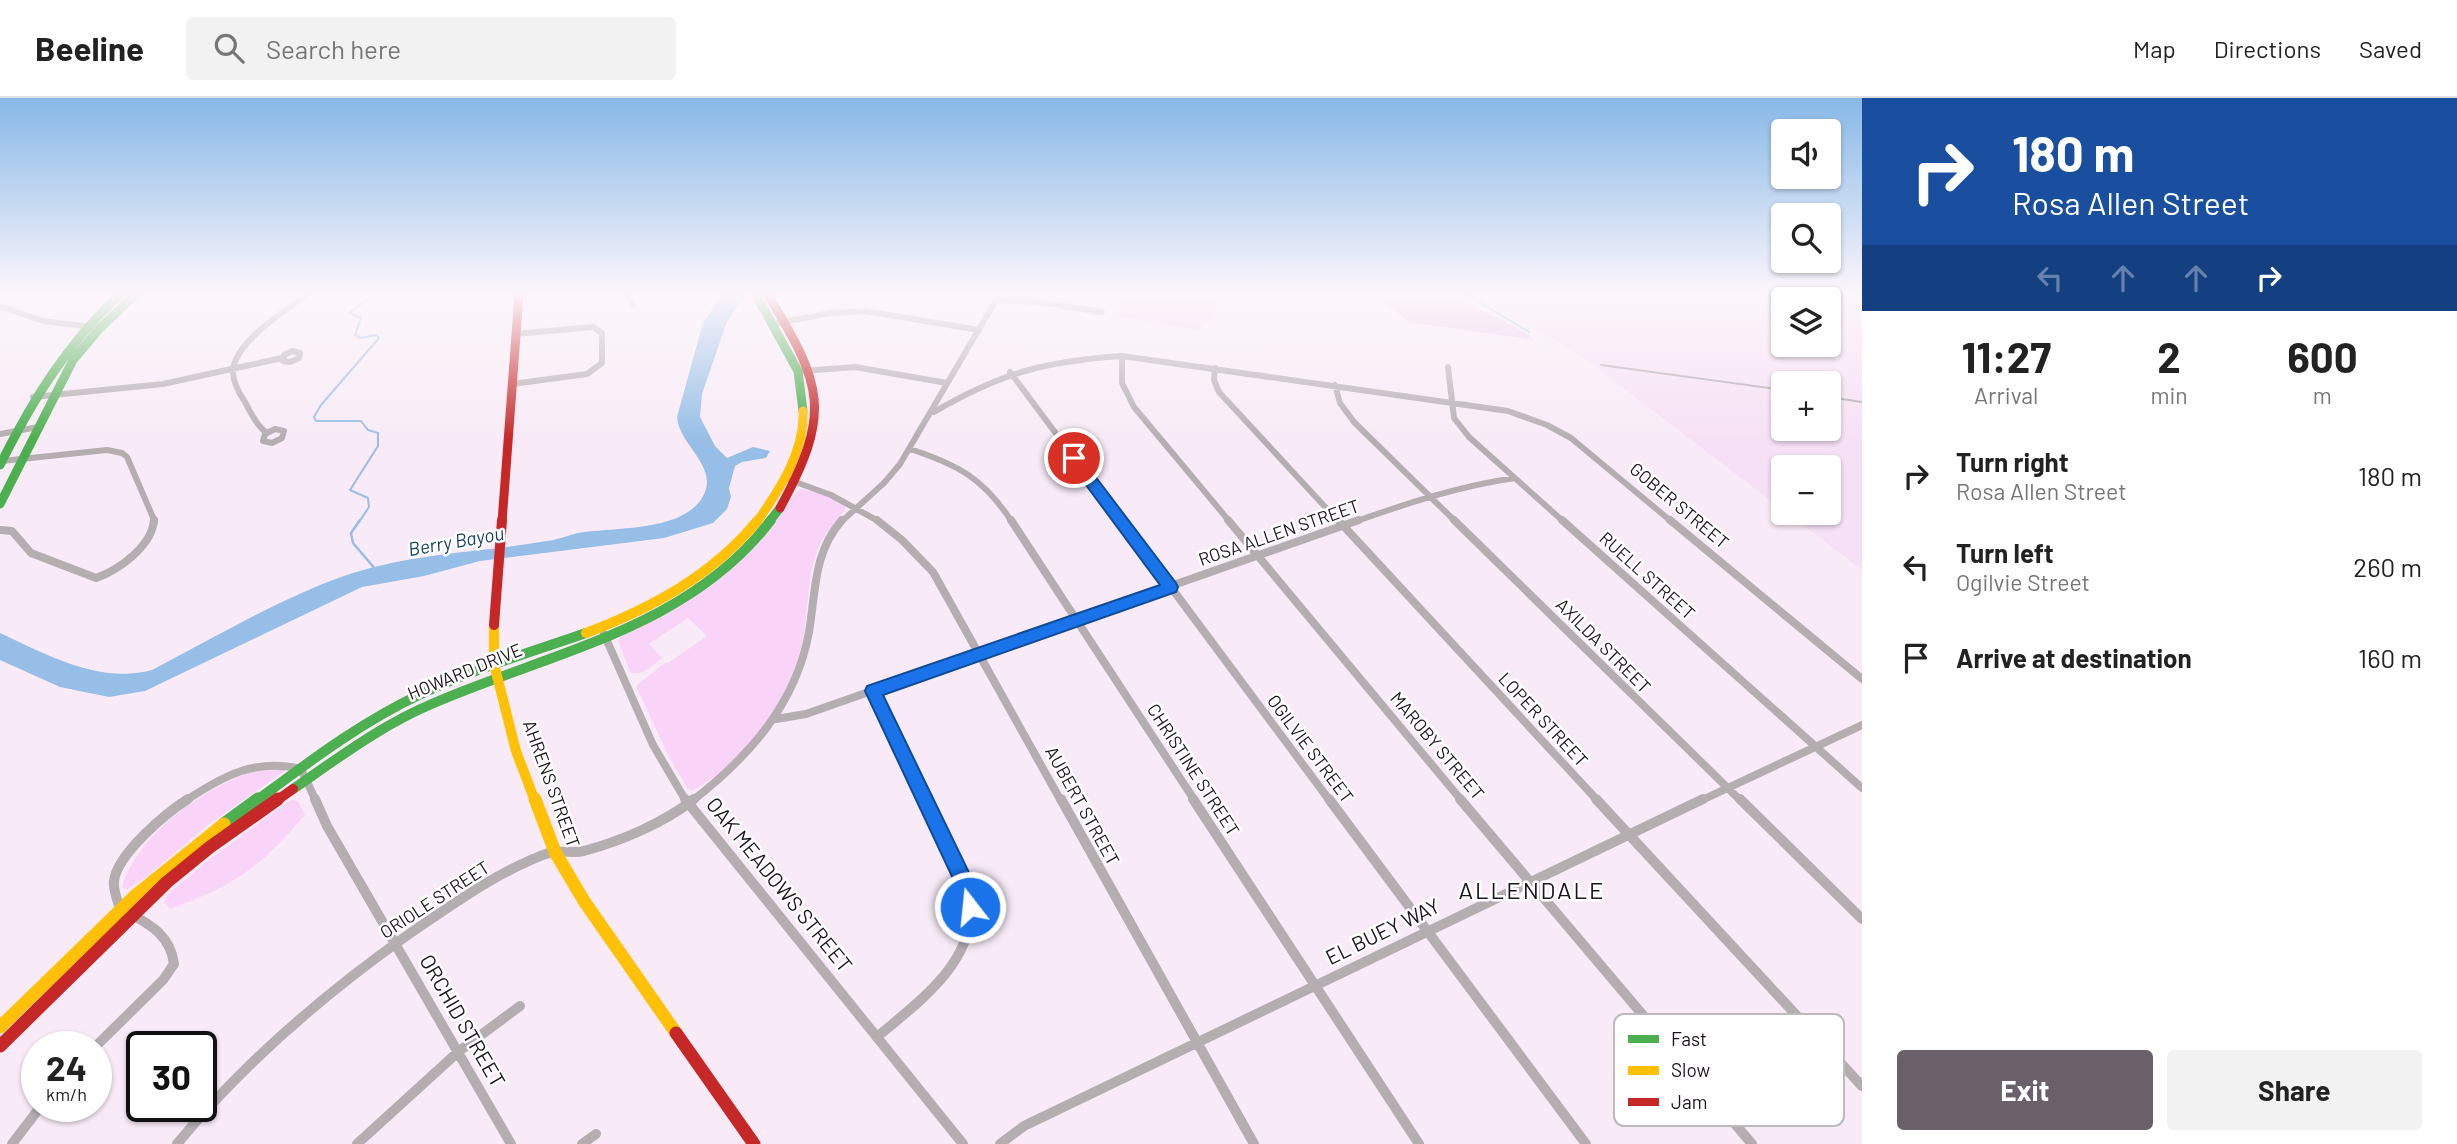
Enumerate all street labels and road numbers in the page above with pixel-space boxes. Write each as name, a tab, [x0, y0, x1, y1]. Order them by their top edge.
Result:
street label: GOBER STREET	[1626, 457, 1734, 553]
street label: ROSA ALLEN STREET	[1195, 494, 1362, 570]
street label: RUELL STREET	[1595, 527, 1700, 624]
street label: AXILDA STREET	[1552, 593, 1656, 697]
street label: HOWARD DRIVE	[404, 638, 525, 704]
street label: LOPER STREET	[1494, 668, 1593, 771]
street label: MAROBY STREET	[1386, 687, 1489, 804]
street label: OGILVIE STREET	[1263, 690, 1359, 807]
street label: CHRISTINE STREET	[1143, 699, 1245, 840]
street label: AHRENS STREET	[519, 717, 585, 851]
street label: AUBERT STREET	[1041, 742, 1125, 869]
street label: OAK MEADOWS STREET	[702, 792, 858, 977]
street label: ORIOLE STREET	[376, 856, 493, 943]
street label: EL BUEY WAY	[1321, 892, 1444, 969]
street label: ORCHID STREET	[415, 949, 511, 1091]

